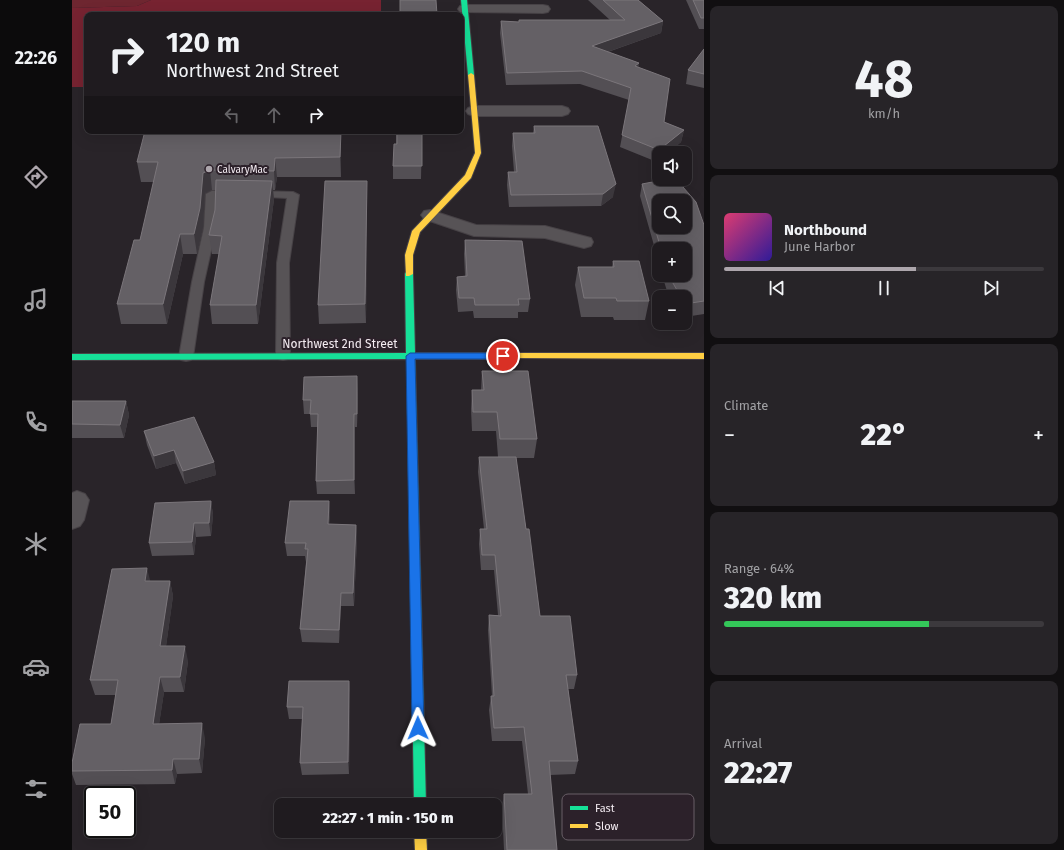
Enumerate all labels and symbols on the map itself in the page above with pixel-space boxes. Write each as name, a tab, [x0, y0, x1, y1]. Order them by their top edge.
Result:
marker: CalvaryMac	[204, 164, 214, 174]
place label: CalvaryMac	[217, 164, 268, 176]
street label: Northwest 2nd Street	[282, 337, 398, 351]
pin	[486, 339, 520, 373]
position arrow	[397, 707, 439, 749]
speed limit sign: 50	[84, 786, 136, 838]
legend	[562, 794, 694, 840]
text: Fast	[595, 802, 615, 815]
text: Slow	[595, 820, 619, 833]

